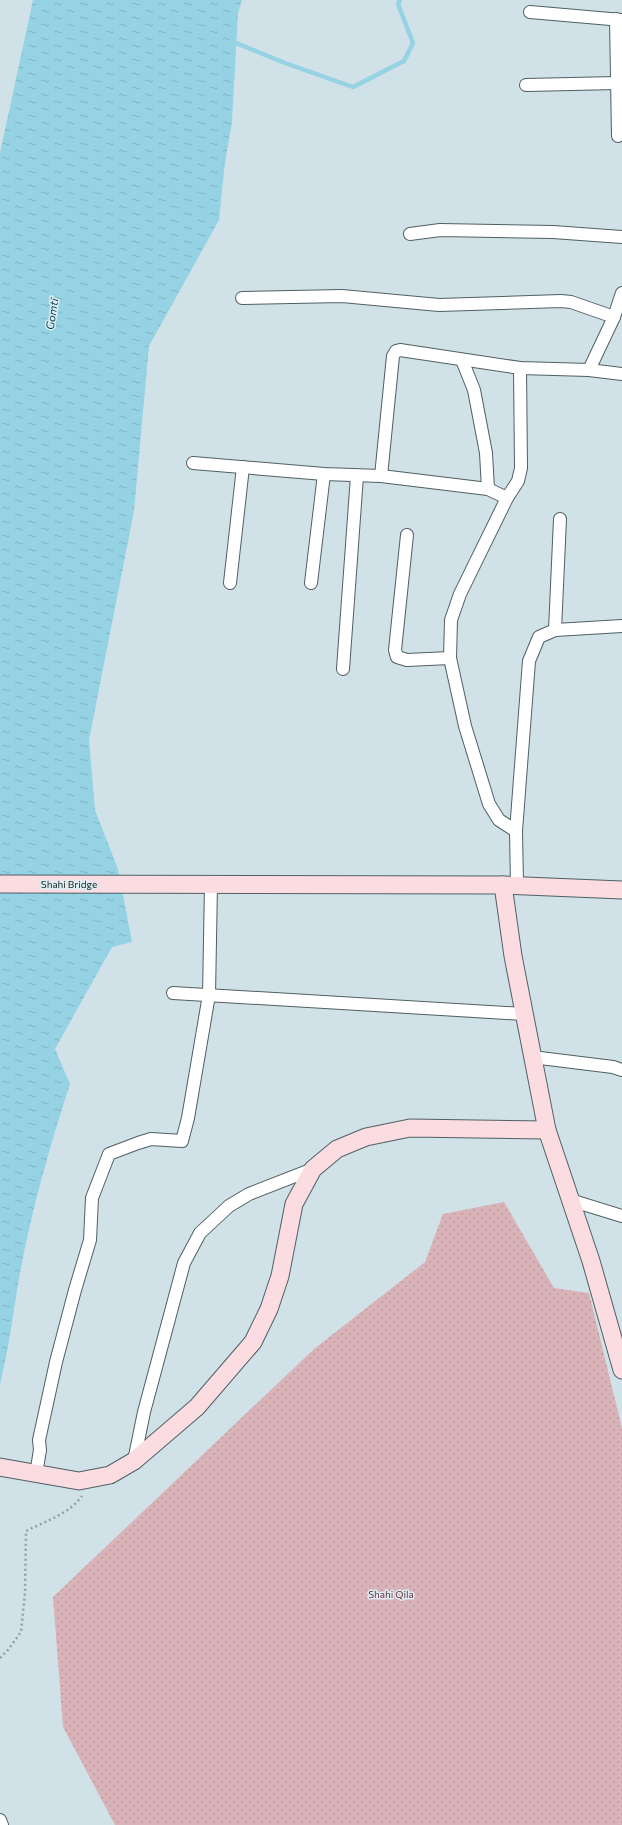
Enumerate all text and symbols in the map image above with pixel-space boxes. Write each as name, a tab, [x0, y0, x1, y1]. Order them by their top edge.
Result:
water label: Gomtī	[43, 296, 61, 331]
street label: Shahi Bridge	[41, 878, 97, 890]
park label: Shahi Qila	[368, 1588, 414, 1600]

